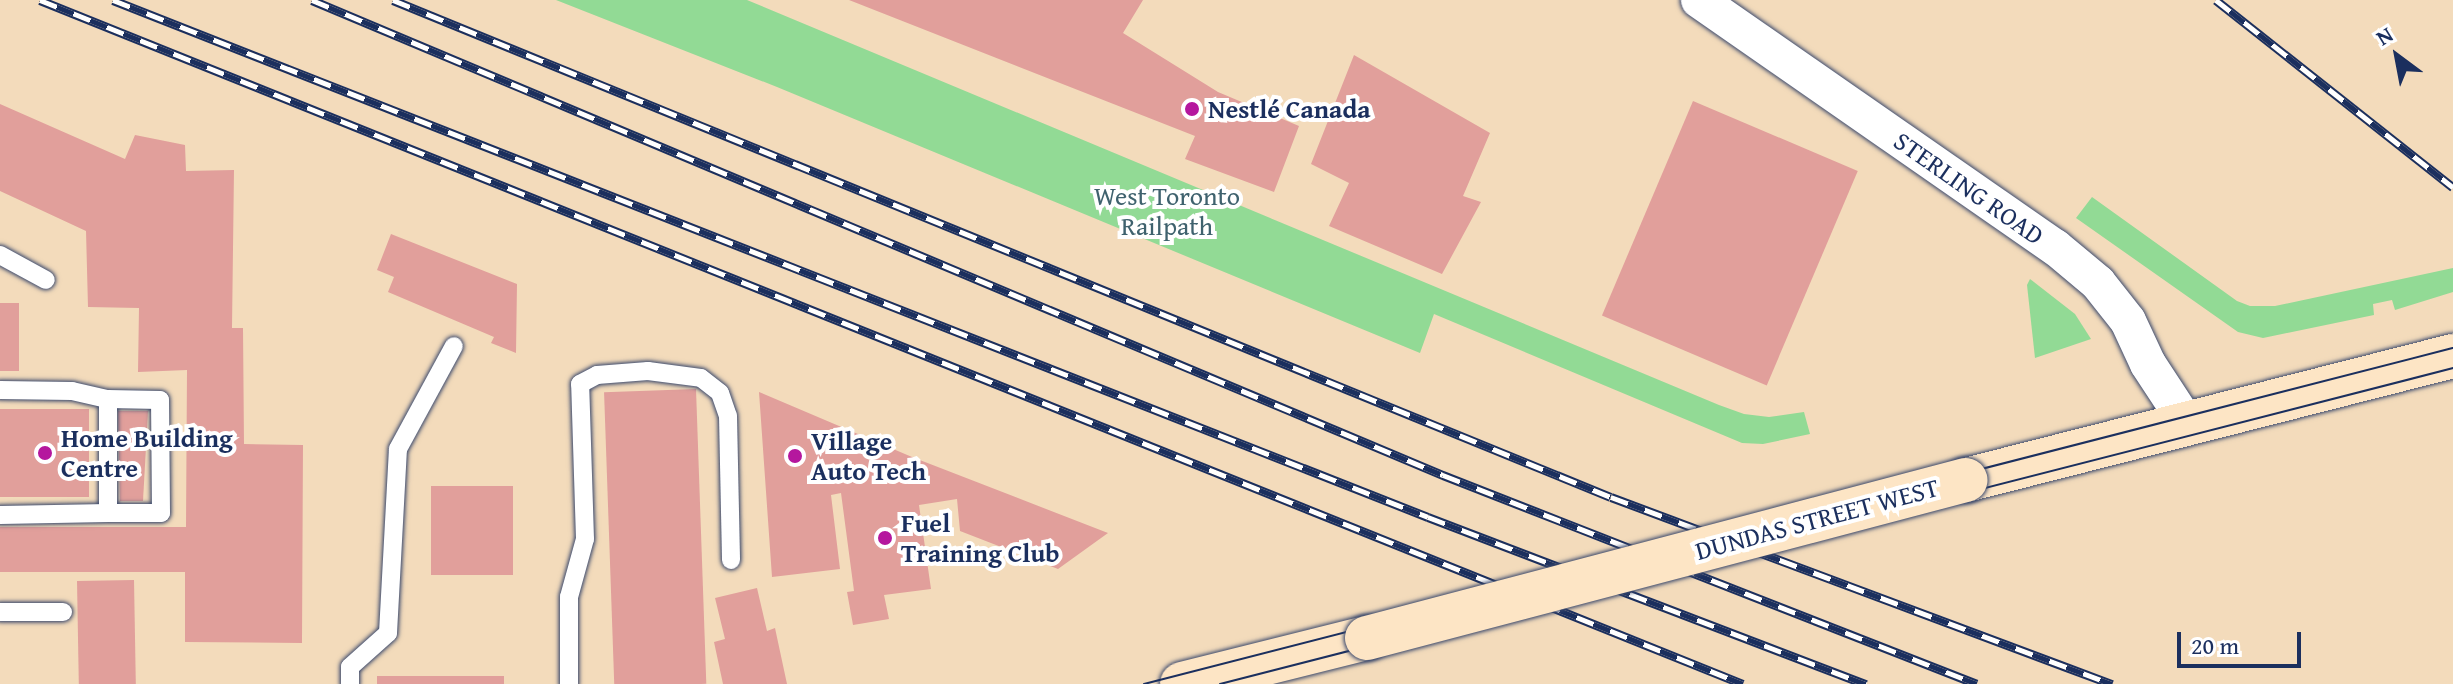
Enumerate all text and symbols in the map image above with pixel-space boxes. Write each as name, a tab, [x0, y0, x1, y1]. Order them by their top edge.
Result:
north arrow	[2357, 16, 2437, 96]
text: N	[2370, 18, 2399, 53]
place label: Nestlé Canada	[1208, 93, 1371, 125]
marker: Nestlé Canada	[1183, 100, 1201, 118]
street label: STERLING ROAD	[1888, 125, 2050, 251]
park label: West Toronto Railpath	[1094, 180, 1240, 242]
place label: Home Building Centre	[61, 422, 233, 484]
place label: Village Auto Tech	[811, 425, 926, 486]
marker: Home Building Centre	[36, 444, 54, 462]
marker: Village Auto Tech	[786, 447, 804, 465]
street label: DUNDAS STREET WEST	[1692, 472, 1942, 566]
place label: Fuel Training Club	[901, 507, 1060, 568]
marker: Fuel Training Club	[876, 529, 894, 547]
scale bar	[2181, 616, 2305, 666]
text: 20 m	[2191, 628, 2239, 663]

